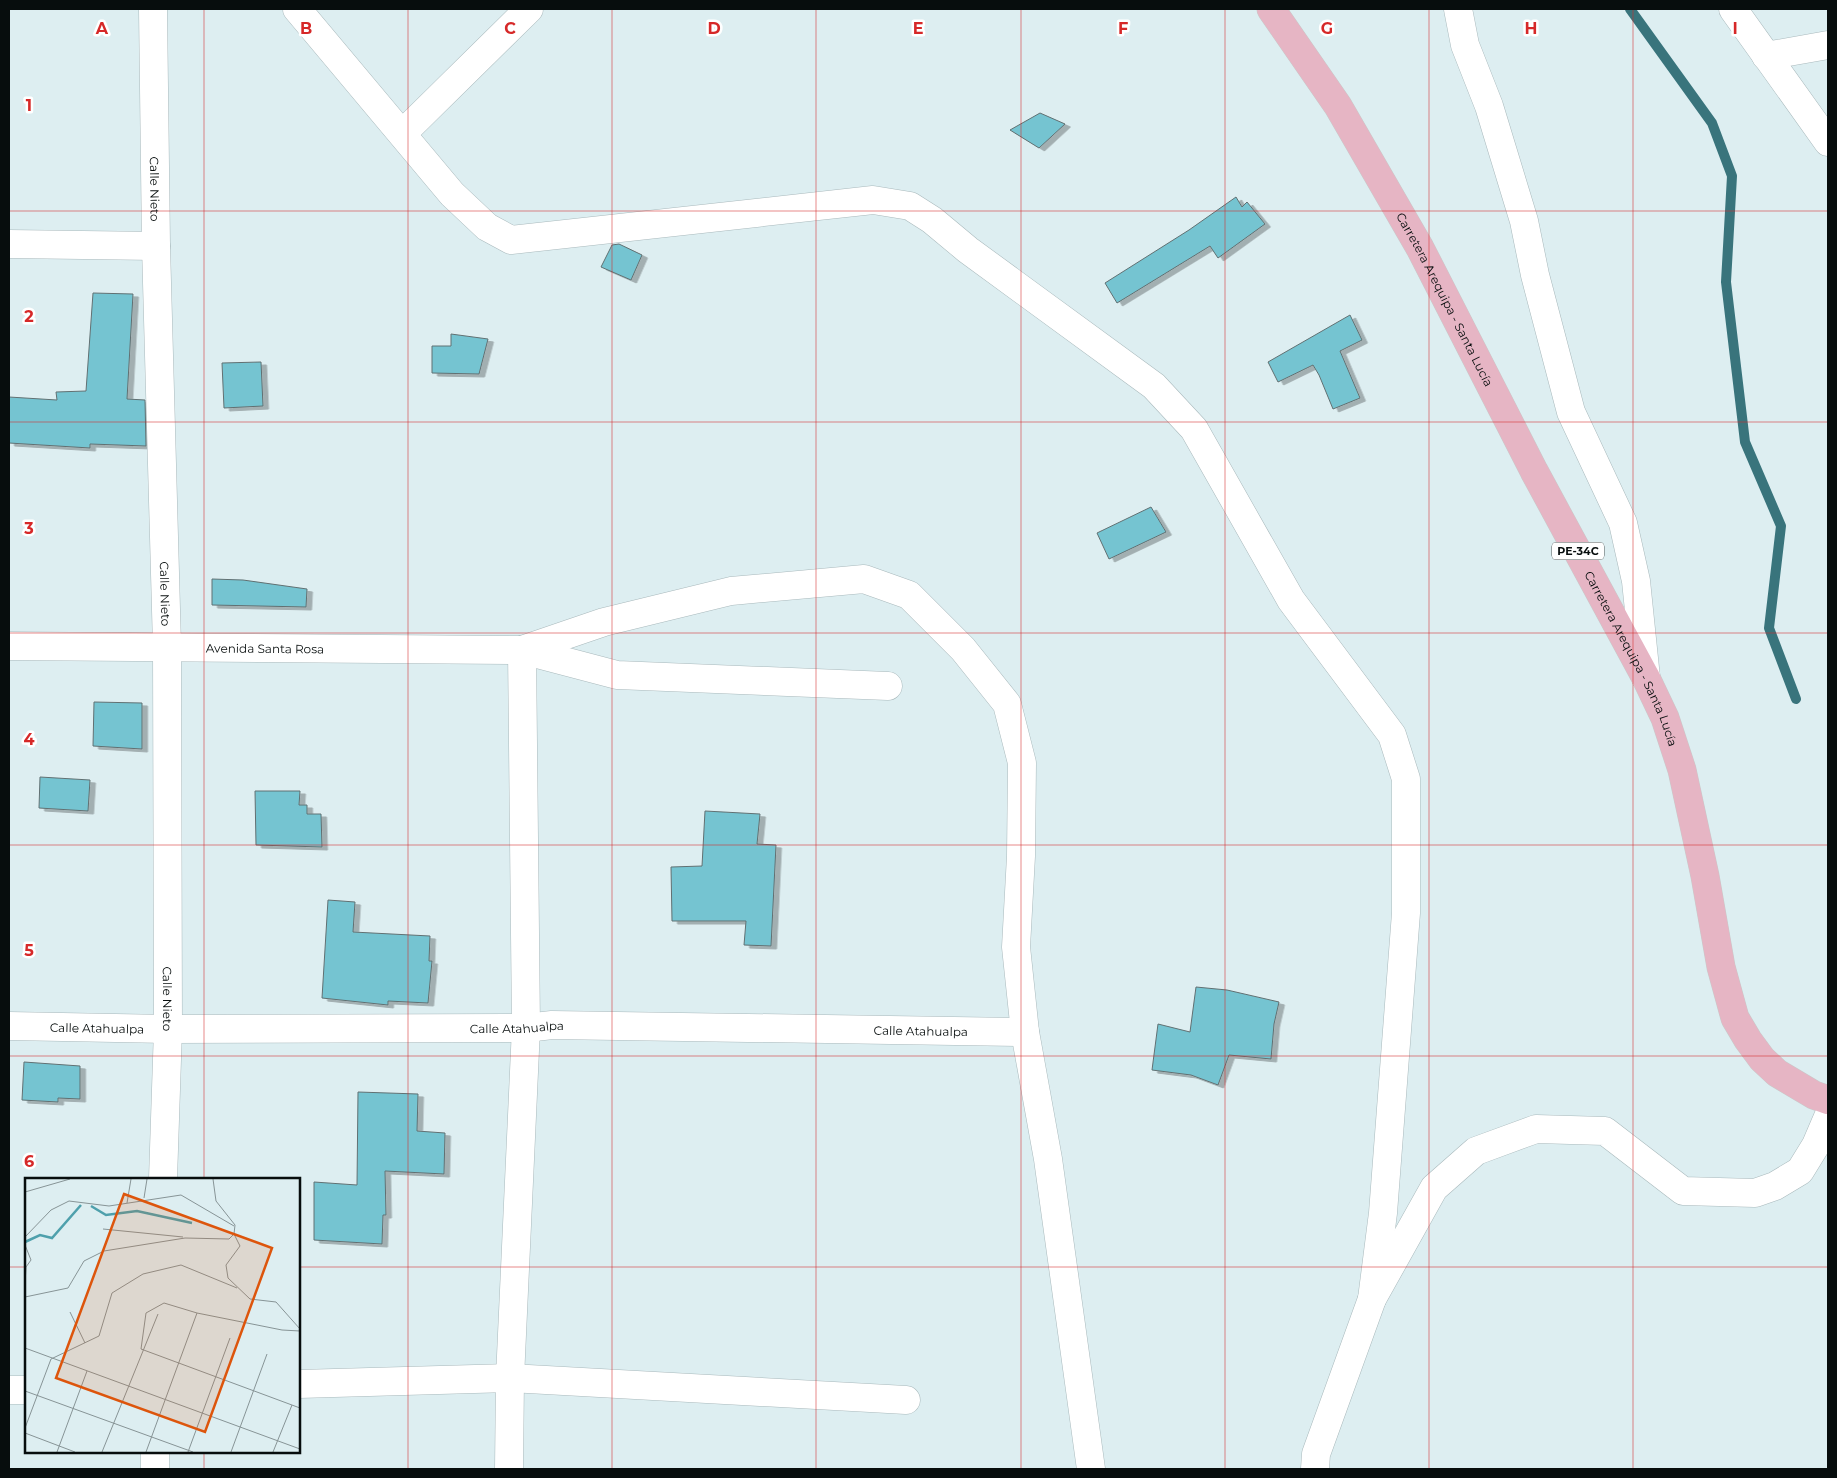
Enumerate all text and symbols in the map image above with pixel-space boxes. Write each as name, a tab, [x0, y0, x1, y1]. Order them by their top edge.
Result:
text: A	[95, 19, 109, 38]
text: B	[300, 19, 312, 38]
text: C	[504, 19, 516, 38]
text: D	[707, 19, 721, 38]
text: E	[913, 19, 923, 38]
text: F	[1118, 19, 1128, 38]
text: G	[1321, 19, 1333, 38]
text: H	[1525, 19, 1537, 38]
text: I	[1732, 19, 1738, 38]
text: 1	[26, 96, 32, 115]
street label: Calle Nieto	[147, 156, 163, 221]
street label: Carretera Arequipa - Santa Lucía	[1393, 210, 1497, 389]
text: 2	[24, 307, 34, 326]
text: 3	[23, 519, 34, 538]
road number: PE-34C	[1552, 542, 1604, 560]
street label: Calle Nieto	[157, 561, 174, 626]
street label: Carretera Arequipa - Santa Lucía	[1582, 568, 1681, 748]
street label: Avenida Santa Rosa	[206, 640, 324, 656]
text: 4	[23, 730, 35, 749]
text: 5	[24, 941, 34, 960]
street label: Calle Nieto	[160, 966, 176, 1031]
street label: Calle Atahualpa	[470, 1017, 564, 1036]
street label: Calle Atahualpa	[50, 1019, 144, 1036]
street label: Calle Atahualpa	[873, 1022, 968, 1039]
text: 6	[24, 1152, 34, 1171]
inset map	[25, 1178, 300, 1453]

